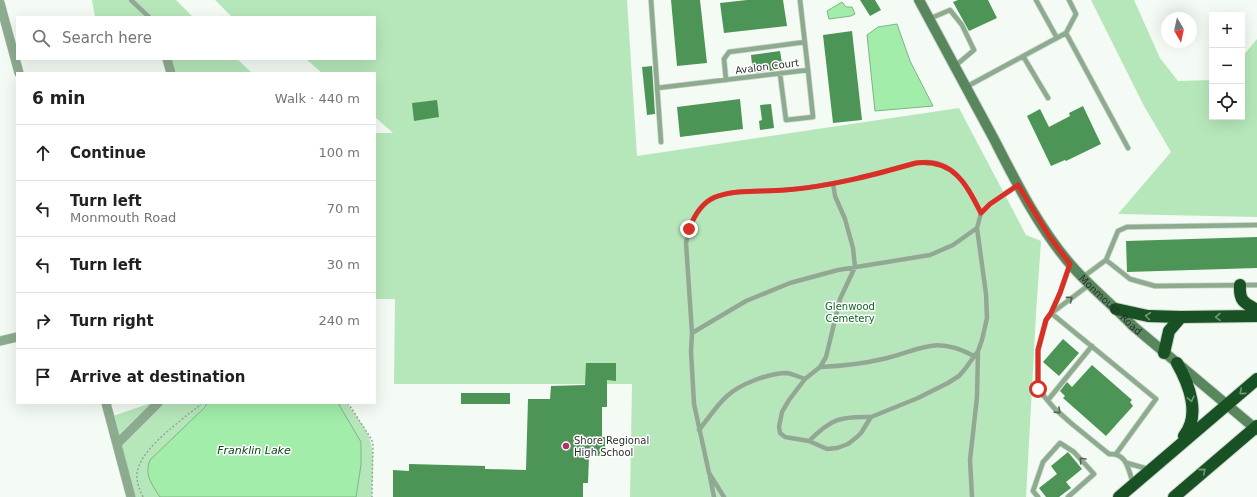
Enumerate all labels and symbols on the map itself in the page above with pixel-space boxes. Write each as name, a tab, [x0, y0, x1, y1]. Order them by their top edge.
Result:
north arrow	[1161, 12, 1197, 48]
street label: Avalon Court	[735, 57, 800, 76]
route end	[680, 220, 698, 238]
street label: Monmouth Road	[1077, 273, 1144, 337]
one-way arrow	[1066, 297, 1073, 304]
park label: Glenwood Cemetery	[825, 301, 875, 324]
one-way arrow	[1145, 311, 1151, 320]
one-way arrow	[1215, 313, 1221, 321]
route start	[1029, 380, 1047, 398]
one-way arrow	[1239, 387, 1247, 394]
one-way arrow	[1186, 396, 1194, 402]
one-way arrow	[1053, 406, 1061, 414]
place label: Shore Regional High School	[574, 435, 649, 458]
marker: Shore Regional High School	[561, 441, 571, 451]
water label: Franklin Lake	[217, 444, 291, 457]
one-way arrow	[1079, 457, 1086, 465]
one-way arrow	[1198, 469, 1206, 476]

